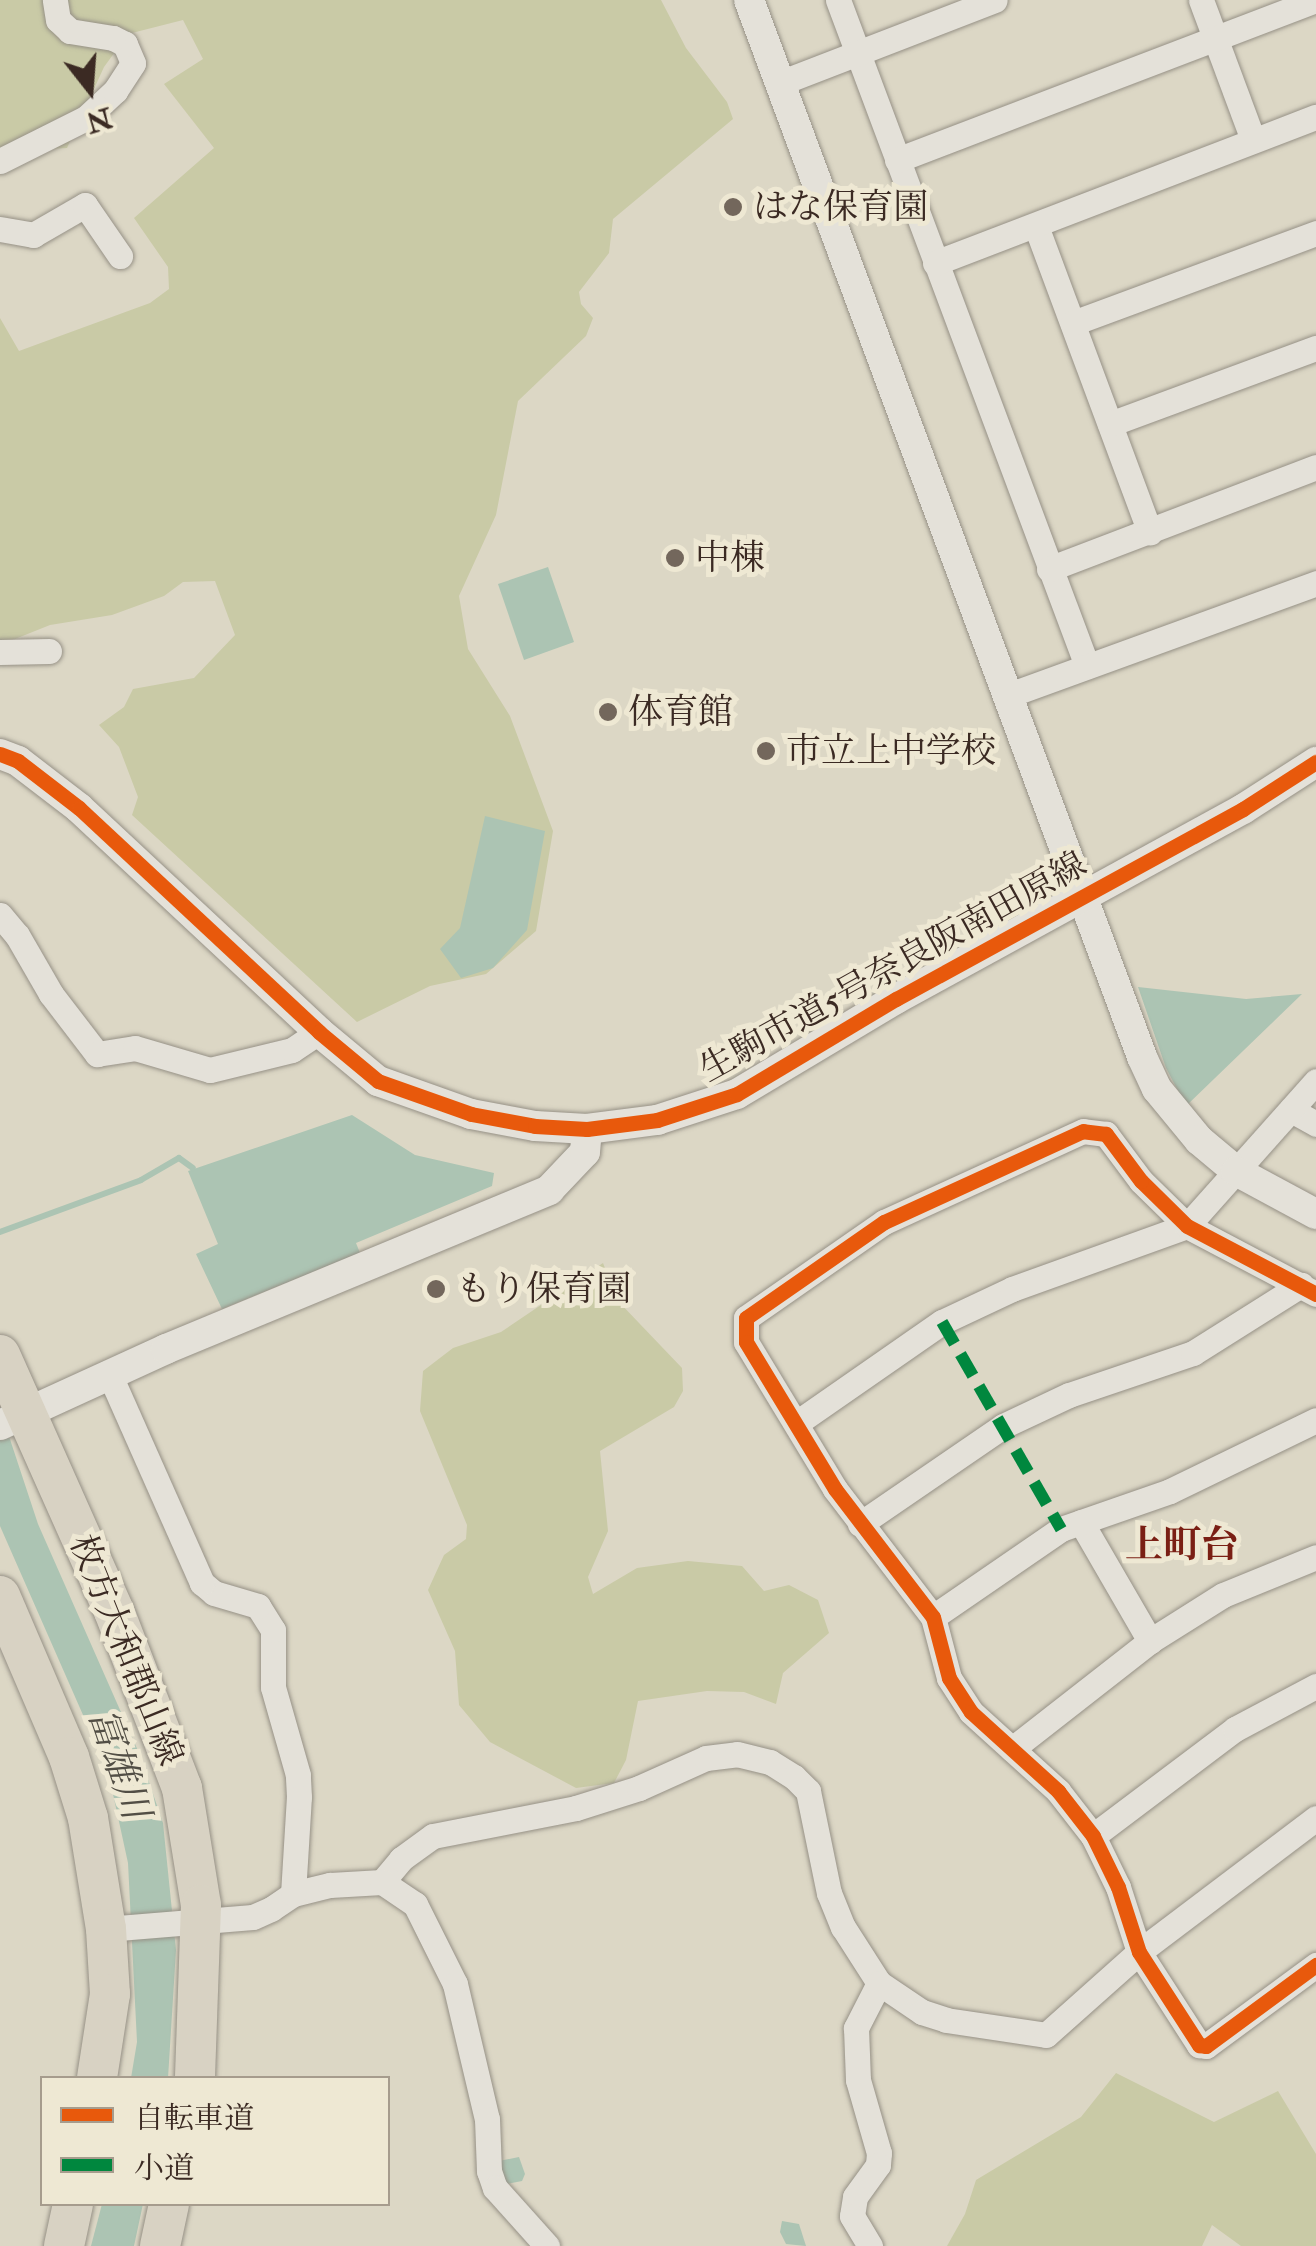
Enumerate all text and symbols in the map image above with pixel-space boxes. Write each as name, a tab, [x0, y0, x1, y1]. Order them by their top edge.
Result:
north arrow	[40, 40, 140, 140]
text: N	[82, 99, 116, 140]
place label: はな保育園	[753, 186, 928, 228]
marker: はな保育園	[722, 196, 744, 218]
place label: 中棟	[695, 537, 765, 579]
marker: 中棟	[664, 547, 686, 569]
place label: 体育館	[628, 691, 733, 733]
marker: 体育館	[597, 701, 619, 723]
place label: 市立上中学校	[786, 730, 996, 772]
marker: 市立上中学校	[755, 740, 777, 762]
street label: 生駒市道5号奈良阪南田原線	[692, 843, 1094, 1091]
place label: もり保育園	[456, 1268, 631, 1310]
marker: もり保育園	[425, 1278, 447, 1300]
district label: 上町台	[1125, 1523, 1239, 1569]
street label: 枚方大和郡山線	[61, 1529, 191, 1771]
water label: 富雄川	[78, 1703, 158, 1825]
legend	[40, 2076, 390, 2206]
text: 自転車道	[134, 2100, 254, 2137]
text: 小道	[134, 2150, 194, 2187]

